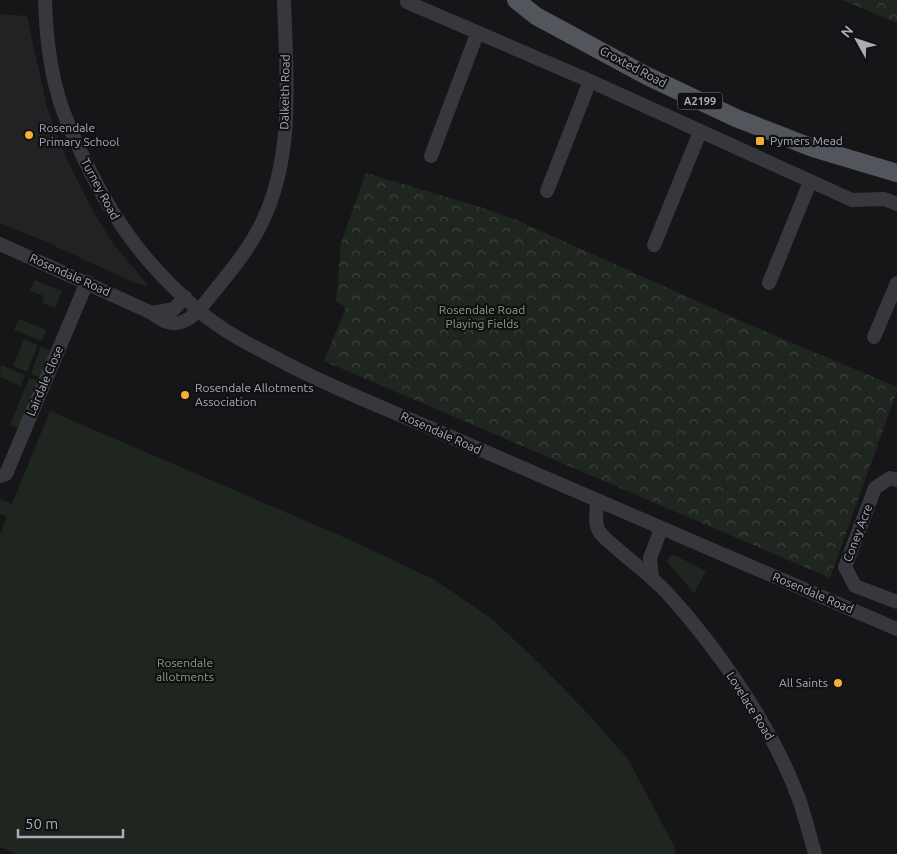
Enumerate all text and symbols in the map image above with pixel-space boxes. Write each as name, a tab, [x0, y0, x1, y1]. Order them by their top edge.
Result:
north arrow	[832, 15, 882, 65]
text: N	[838, 22, 857, 41]
street label: Croxted Road	[598, 44, 669, 90]
street label: Dalkeith Road	[277, 54, 292, 130]
road number: A2199	[678, 92, 722, 110]
place label: Rosendale Primary School	[39, 121, 119, 148]
marker: Rosendale Primary School	[23, 129, 35, 141]
place label: Pymers Mead	[770, 134, 843, 147]
marker: Pymers Mead	[754, 135, 766, 147]
street label: Turney Road	[79, 156, 122, 222]
street label: Rosendale Road	[28, 251, 112, 298]
park label: Rosendale Road Playing Fields	[439, 303, 525, 330]
street label: Lairdale Close	[24, 344, 65, 418]
place label: Rosendale Allotments Association	[195, 381, 313, 408]
marker: Rosendale Allotments Association	[179, 389, 191, 401]
street label: Rosendale Road	[399, 409, 483, 456]
street label: Coney Acre	[841, 502, 875, 564]
street label: Rosendale Road	[771, 570, 856, 615]
park label: Rosendale allotments	[156, 656, 214, 683]
street label: Lovelace Road	[724, 669, 776, 742]
place label: All Saints	[779, 676, 828, 689]
marker: All Saints	[832, 677, 844, 689]
scale bar	[18, 806, 122, 838]
text: 50 m	[25, 815, 58, 832]

